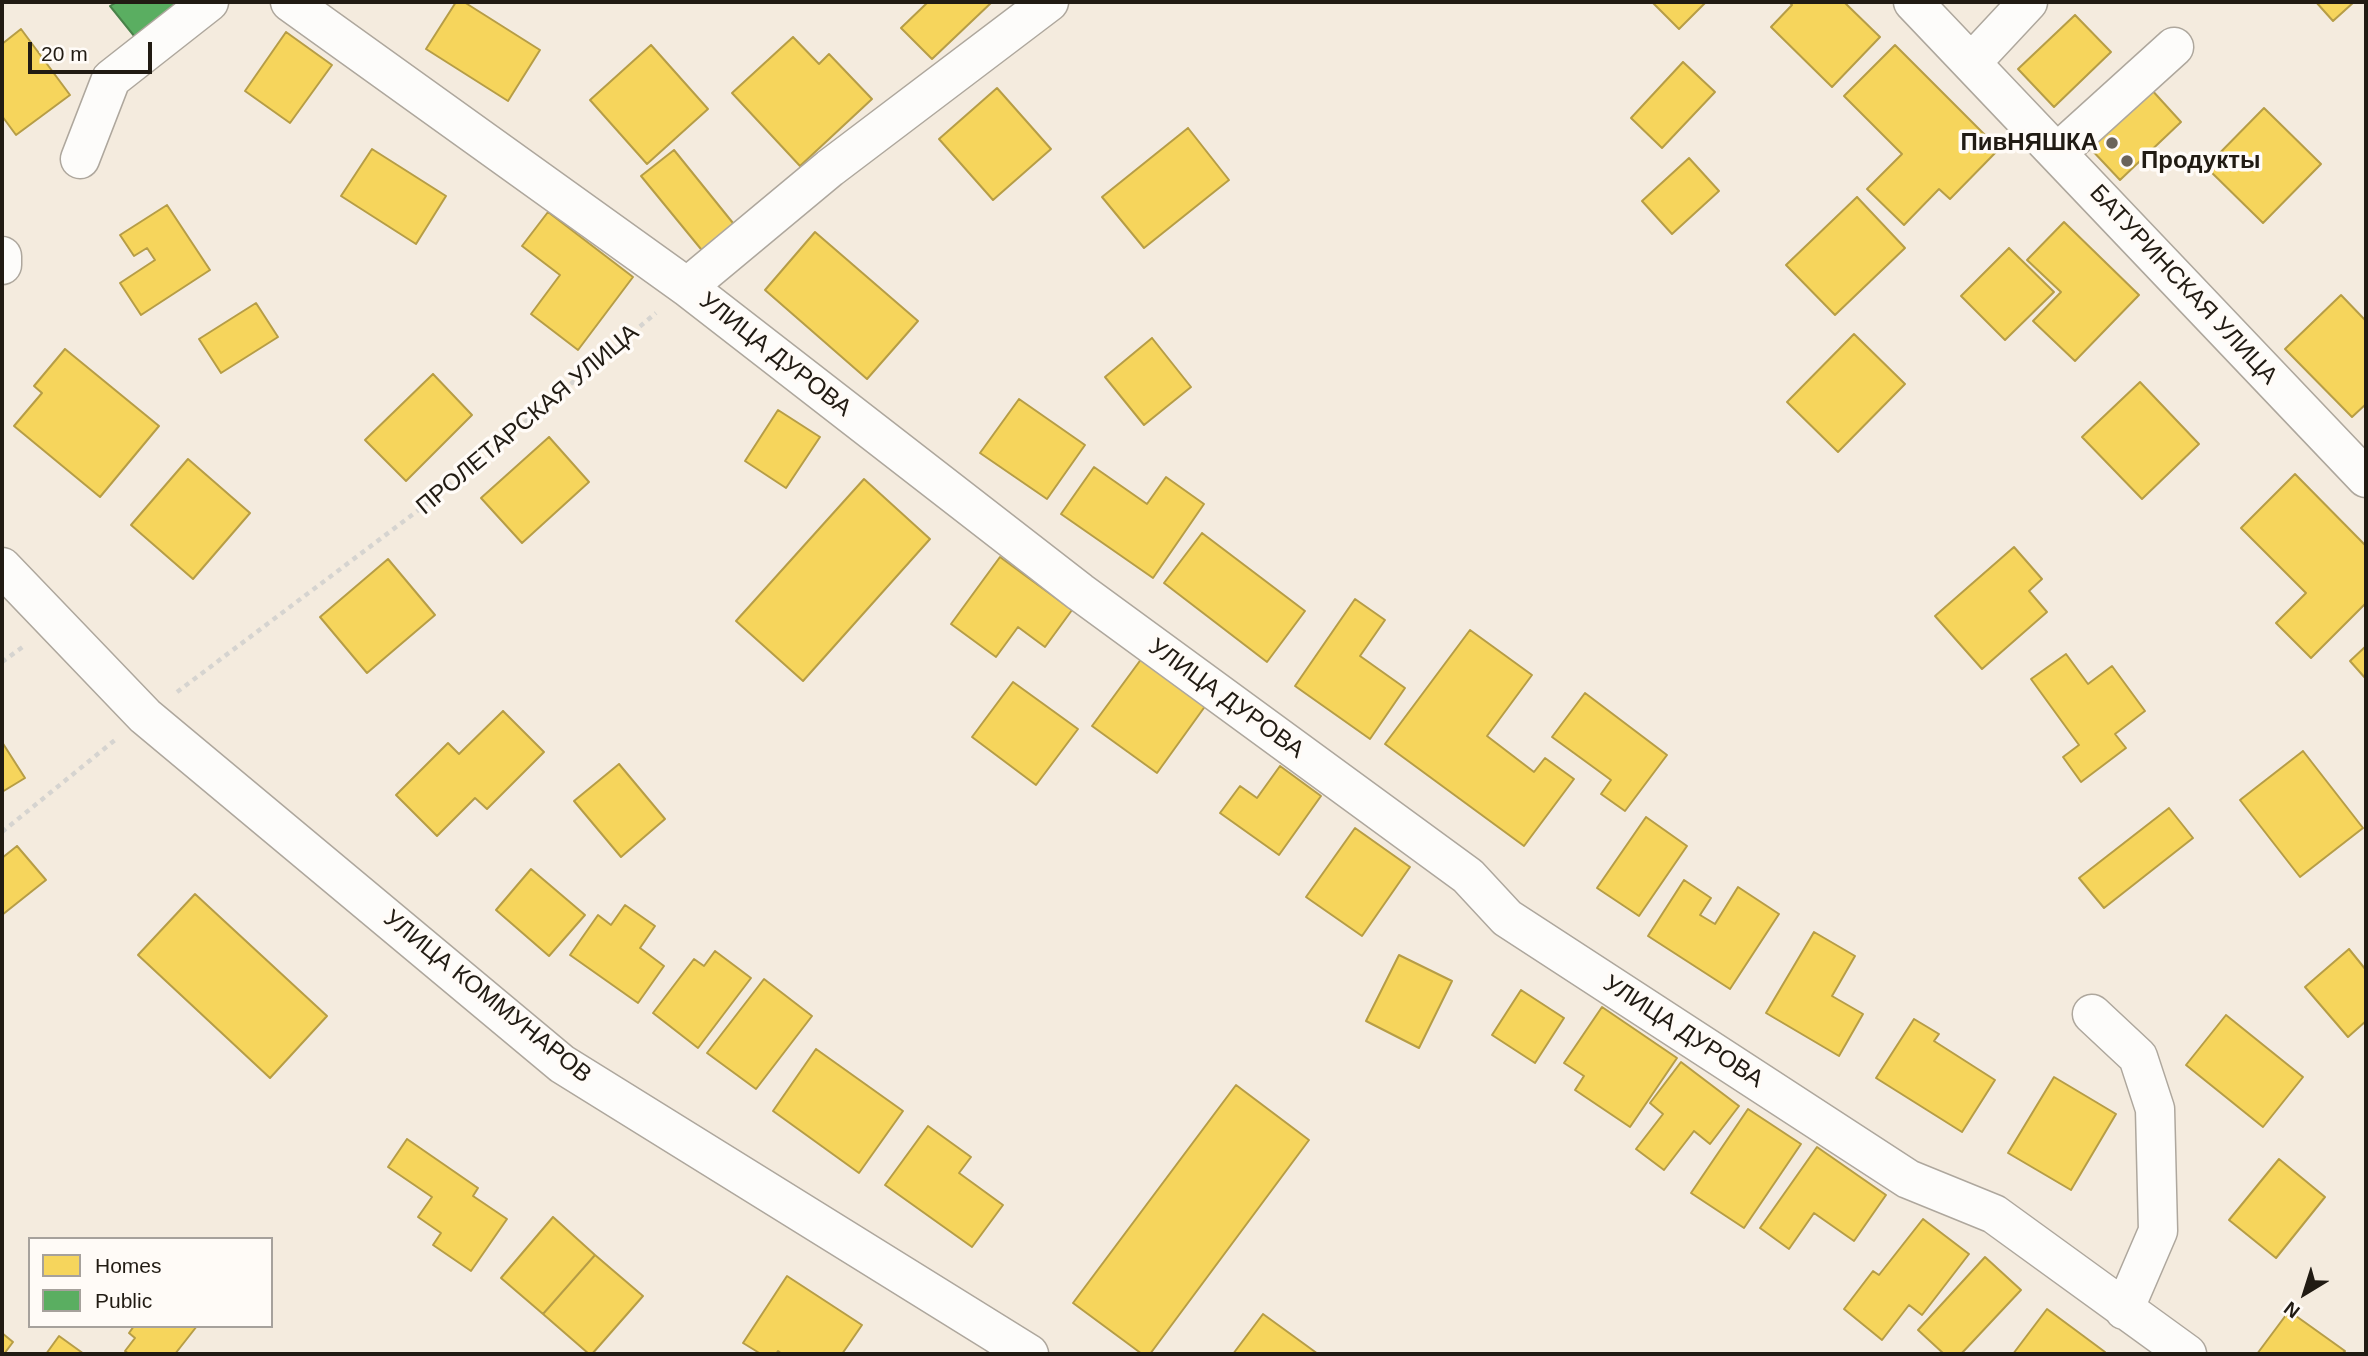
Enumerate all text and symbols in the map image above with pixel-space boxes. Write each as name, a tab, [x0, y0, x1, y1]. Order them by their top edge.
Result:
scale bar	[32, 28, 156, 72]
text: 20 m	[41, 42, 88, 65]
place label: ПивНЯШКА	[1961, 129, 2098, 157]
marker: ПивНЯШКА	[2104, 135, 2120, 151]
place label: Продукты	[2141, 147, 2260, 175]
marker: Продукты	[2119, 153, 2135, 169]
street label: БАТУРИНСКАЯ УЛИЦА	[2083, 179, 2283, 391]
street label: УЛИЦА ДУРОВА	[693, 287, 857, 423]
street label: ПРОЛЕТАРСКАЯ УЛИЦА	[411, 319, 645, 521]
street label: УЛИЦА ДУРОВА	[1143, 633, 1309, 765]
street label: УЛИЦА КОММУНАРОВ	[377, 904, 597, 1090]
street label: УЛИЦА ДУРОВА	[1598, 970, 1768, 1094]
legend	[28, 1237, 273, 1328]
text: Homes	[95, 1254, 162, 1277]
north arrow	[2270, 1258, 2340, 1328]
text: Public	[95, 1289, 152, 1312]
text: N	[2280, 1297, 2304, 1322]

